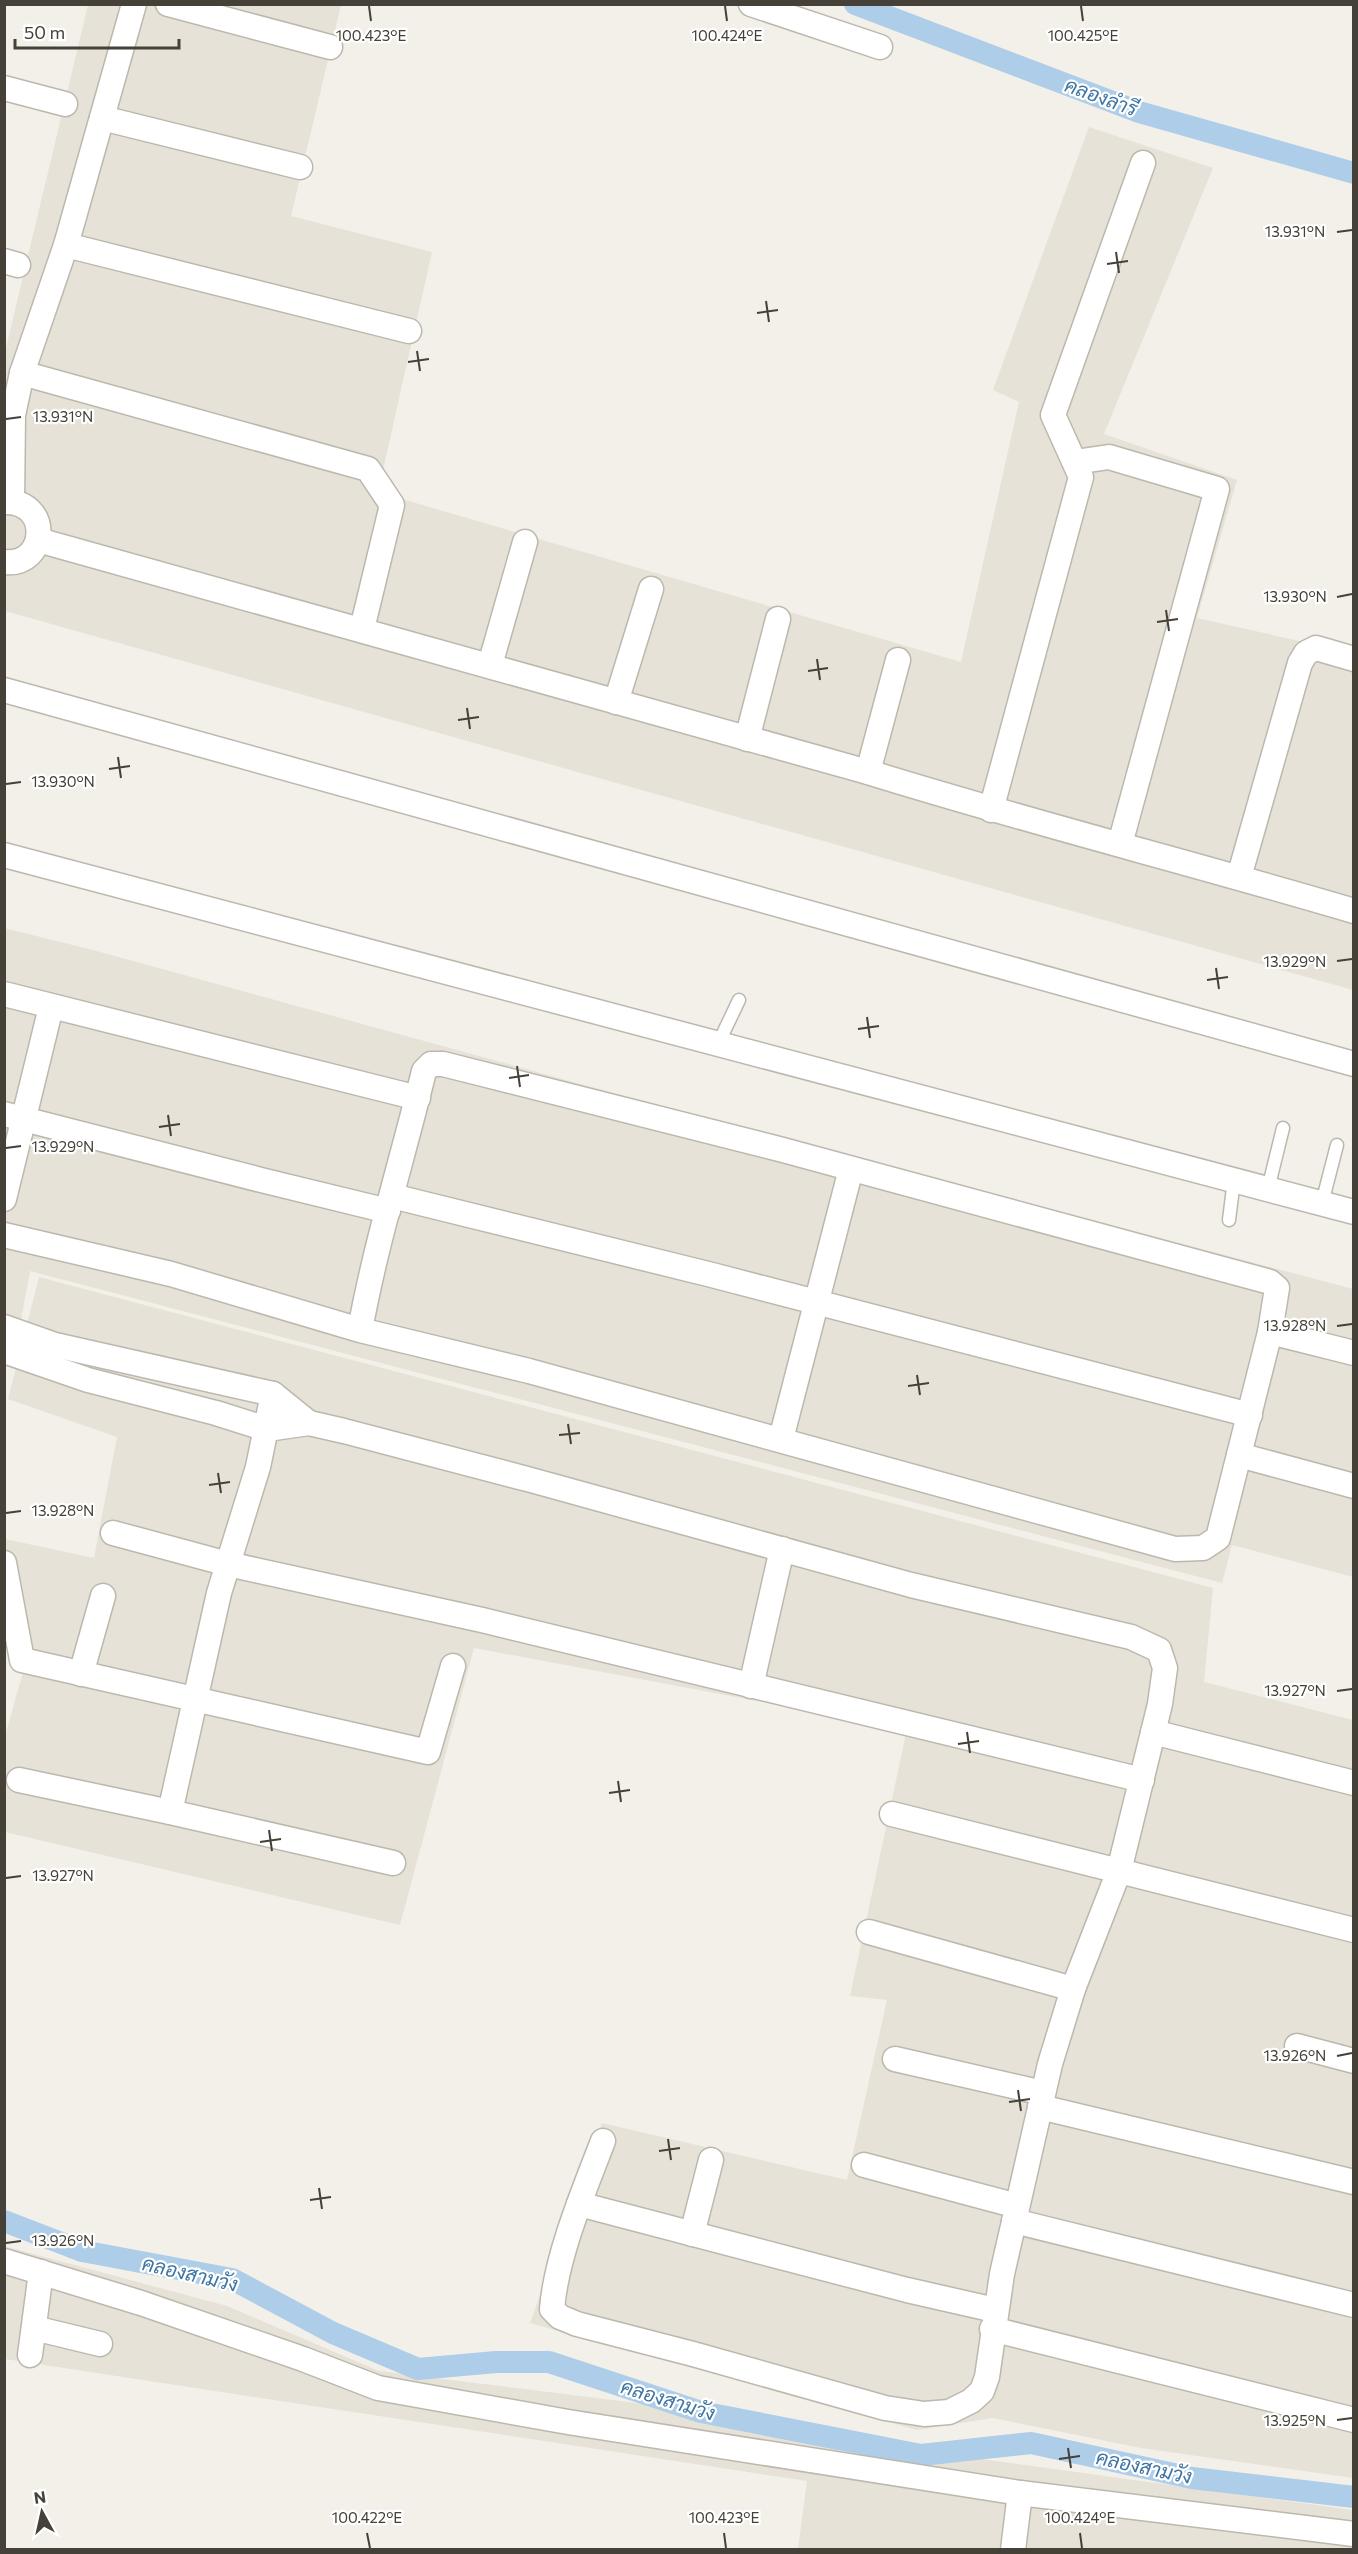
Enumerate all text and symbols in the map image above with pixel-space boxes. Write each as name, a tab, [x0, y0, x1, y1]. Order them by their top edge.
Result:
scale bar	[15, 12, 178, 50]
text: 50 m	[24, 21, 65, 43]
text: 100.423°E	[336, 26, 406, 44]
text: 100.424°E	[692, 26, 763, 44]
text: 100.425°E	[1048, 26, 1118, 44]
water label: คลองลำรี	[1062, 72, 1142, 121]
text: 13.931°N	[1265, 222, 1325, 240]
text: 13.931°N	[33, 407, 93, 425]
text: 13.930°N	[1263, 587, 1327, 605]
text: 13.930°N	[31, 772, 95, 790]
text: 13.929°N	[1264, 952, 1326, 970]
text: 13.929°N	[32, 1137, 94, 1155]
text: 13.928°N	[1264, 1316, 1326, 1334]
text: 13.928°N	[32, 1501, 94, 1519]
text: 13.927°N	[1264, 1681, 1326, 1699]
text: 13.927°N	[32, 1866, 94, 1884]
text: 13.926°N	[1264, 2046, 1326, 2064]
text: 13.926°N	[32, 2231, 94, 2249]
water label: คลองสามวัง	[140, 2250, 240, 2296]
water label: คลองสามวัง	[618, 2373, 718, 2425]
text: 13.925°N	[1264, 2411, 1326, 2429]
water label: คลองสามวัง	[1094, 2444, 1194, 2488]
north arrow	[12, 2482, 72, 2542]
text: N	[33, 2486, 47, 2507]
text: 100.422°E	[332, 2508, 402, 2526]
text: 100.423°E	[689, 2508, 759, 2526]
text: 100.424°E	[1045, 2508, 1116, 2526]

